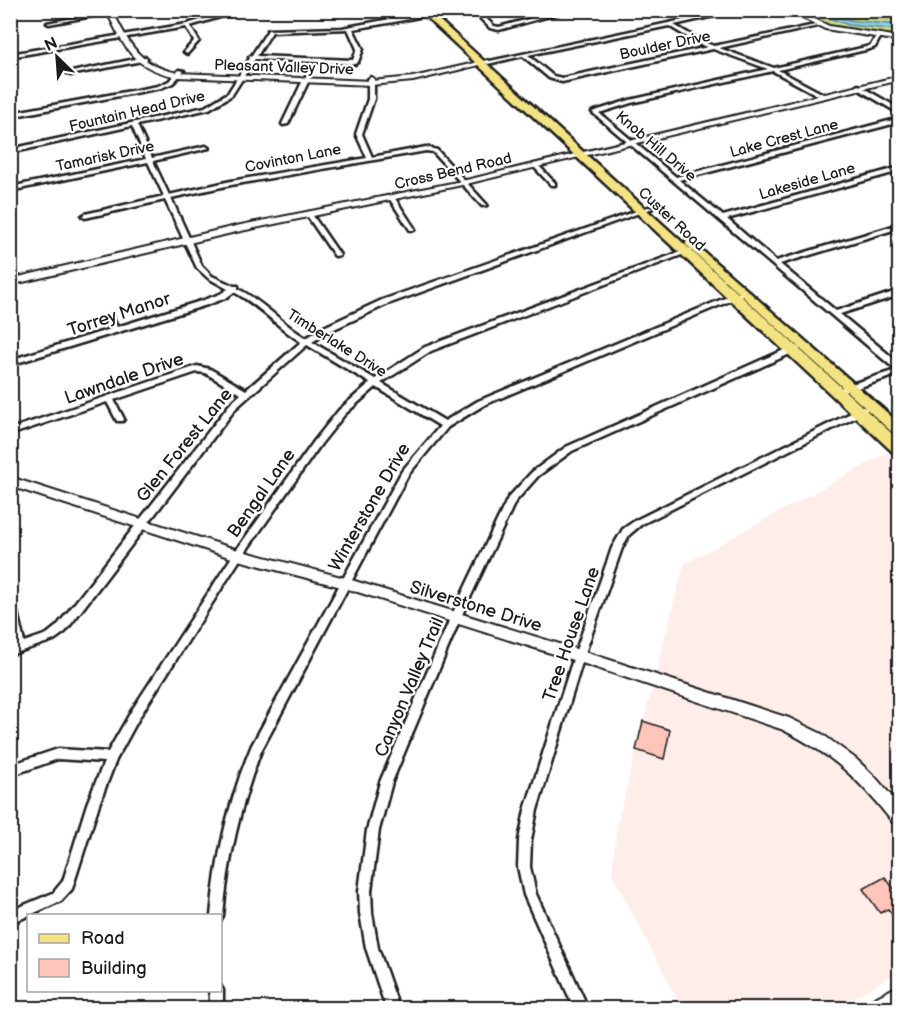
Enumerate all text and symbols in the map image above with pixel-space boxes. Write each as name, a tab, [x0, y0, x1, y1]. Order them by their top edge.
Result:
north arrow	[27, 27, 87, 87]
street label: Boulder Drive	[618, 27, 712, 64]
text: N	[42, 34, 61, 56]
street label: Pleasant Valley Drive	[214, 56, 354, 79]
street label: Fountain Head Drive	[67, 87, 207, 136]
street label: Knob Hill Drive	[611, 107, 700, 186]
street label: Lake Crest Lane	[728, 115, 841, 162]
street label: Tamarisk Drive	[54, 137, 156, 176]
street label: Covinton Lane	[243, 140, 343, 177]
street label: Cross Bend Road	[393, 149, 514, 194]
street label: Lakeside Lane	[757, 159, 858, 204]
street label: Custer Road	[634, 183, 709, 255]
street label: Torrey Manor	[65, 288, 174, 341]
street label: Timberlake Drive	[283, 305, 390, 382]
street label: Lawndale Drive	[62, 348, 187, 409]
street label: Glen Forest Lane	[132, 384, 237, 506]
street label: Winterstone Drive	[324, 439, 415, 575]
street label: Bengal Lane	[223, 445, 300, 542]
street label: Tree House Lane	[539, 564, 604, 704]
street label: Silverstone Drive	[407, 576, 545, 637]
street label: Canyon Valley Trail	[371, 614, 448, 760]
legend	[27, 914, 222, 992]
text: Road	[81, 928, 125, 949]
text: Building	[81, 958, 147, 979]

